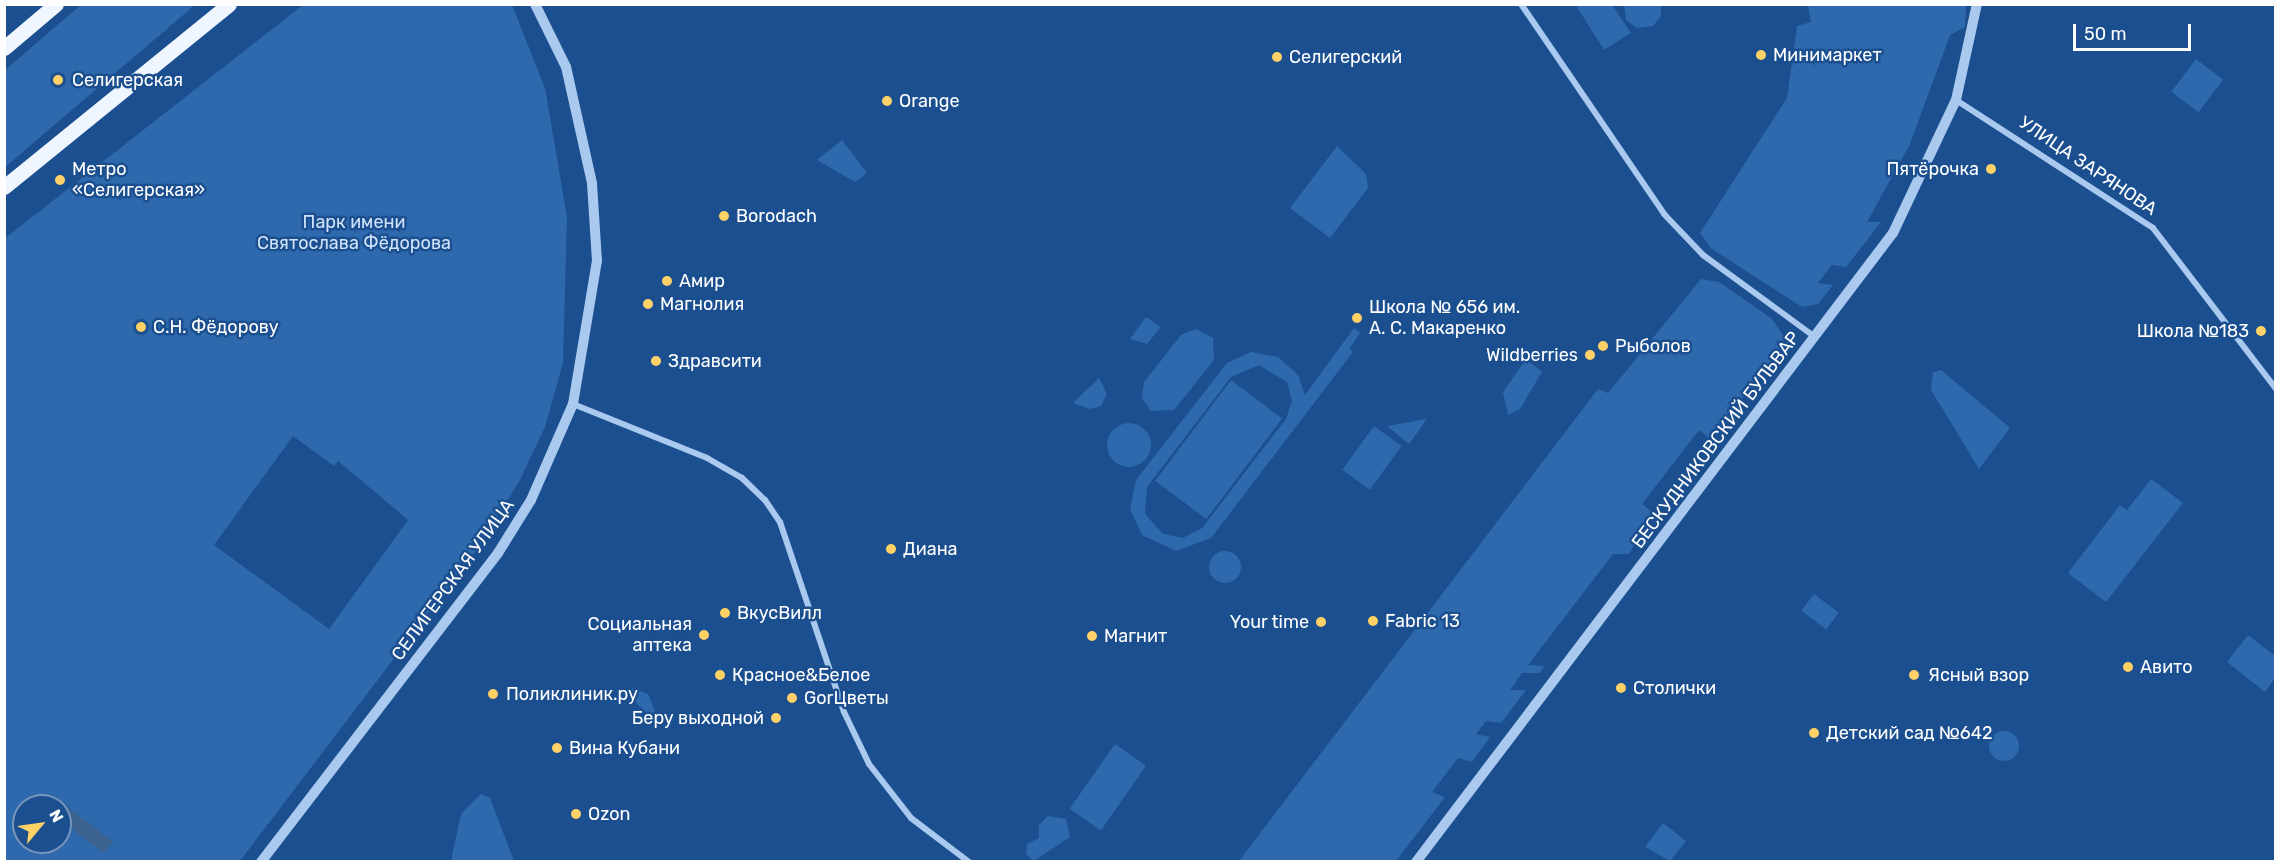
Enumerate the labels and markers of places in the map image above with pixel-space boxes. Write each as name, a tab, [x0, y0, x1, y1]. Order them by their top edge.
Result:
place label: Минимаркет	[1773, 44, 1882, 66]
place label: Селигерский	[1289, 46, 1402, 68]
marker: Минимаркет	[1754, 48, 1768, 62]
marker: Селигерский	[1270, 50, 1284, 64]
place label: Селигерская	[72, 69, 183, 91]
marker: Селигерская	[49, 71, 67, 89]
place label: Orange	[899, 90, 960, 112]
marker: Orange	[880, 94, 894, 108]
place label: Пятёрочка	[1886, 158, 1979, 180]
place label: Метро «Селигерская»	[72, 159, 205, 201]
marker: Пятёрочка	[1984, 162, 1998, 176]
marker: Метро «Селигерская»	[53, 173, 67, 187]
place label: Borodach	[736, 205, 817, 227]
marker: Borodach	[717, 209, 731, 223]
place label: Амир	[679, 270, 725, 292]
marker: Амир	[660, 274, 674, 288]
place label: Магнолия	[660, 293, 744, 315]
marker: Магнолия	[641, 297, 655, 311]
place label: Школа № 656 им. А. С. Макаренко	[1369, 297, 1520, 340]
marker: Школа № 656 им. А. С. Макаренко	[1350, 311, 1364, 325]
place label: С.Н. Фёдорову	[153, 316, 279, 338]
marker: С.Н. Фёдорову	[134, 320, 148, 334]
place label: Школа №183	[2137, 320, 2249, 342]
marker: Школа №183	[2254, 324, 2268, 338]
place label: Рыболов	[1615, 335, 1691, 357]
marker: Рыболов	[1596, 339, 1610, 353]
place label: Wildberries	[1486, 344, 1578, 366]
marker: Wildberries	[1583, 348, 1597, 362]
place label: Здравсити	[668, 350, 762, 372]
marker: Здравсити	[649, 354, 663, 368]
place label: Диана	[903, 538, 958, 560]
marker: Диана	[884, 542, 898, 556]
place label: ВкусВилл	[737, 602, 822, 624]
marker: ВкусВилл	[718, 606, 732, 620]
place label: Fabric 13	[1385, 610, 1460, 632]
place label: Your time	[1229, 611, 1309, 633]
place label: Социальная аптека	[587, 614, 692, 656]
marker: Fabric 13	[1366, 614, 1380, 628]
marker: Your time	[1314, 615, 1328, 629]
place label: Магнит	[1104, 625, 1167, 647]
marker: Социальная аптека	[697, 628, 711, 642]
marker: Магнит	[1085, 629, 1099, 643]
place label: Авито	[2140, 656, 2193, 678]
marker: Авито	[2121, 660, 2135, 674]
place label: Красное&Белое	[732, 664, 870, 686]
place label: Ясный взор	[1928, 664, 2029, 686]
marker: Ясный взор	[1905, 666, 1923, 684]
marker: Красное&Белое	[713, 668, 727, 682]
place label: Столички	[1633, 677, 1716, 699]
marker: Столички	[1614, 681, 1628, 695]
place label: Поликлиник.ру	[506, 683, 638, 705]
marker: Поликлиник.ру	[484, 685, 502, 703]
place label: GorЦветы	[804, 687, 889, 709]
marker: GorЦветы	[785, 691, 799, 705]
place label: Беру выходной	[632, 707, 764, 729]
marker: Беру выходной	[769, 711, 783, 725]
place label: Детский сад №642	[1826, 722, 1992, 744]
marker: Детский сад №642	[1807, 726, 1821, 740]
place label: Вина Кубани	[569, 737, 680, 759]
marker: Вина Кубани	[550, 741, 564, 755]
place label: Ozon	[588, 803, 630, 825]
marker: Ozon	[569, 807, 583, 821]

